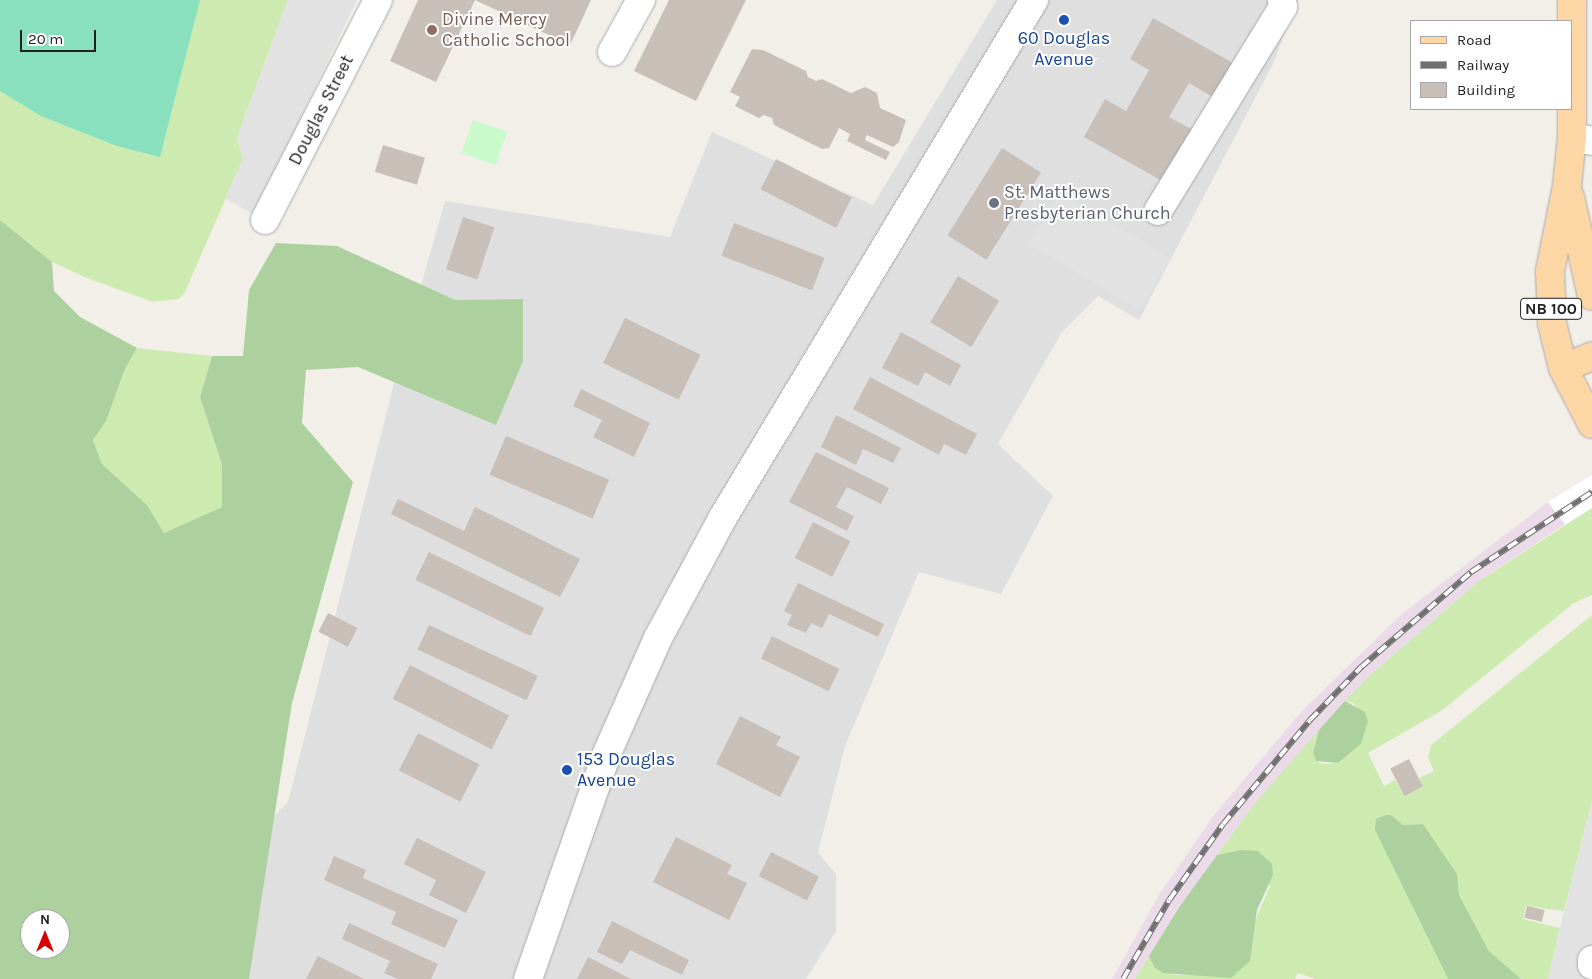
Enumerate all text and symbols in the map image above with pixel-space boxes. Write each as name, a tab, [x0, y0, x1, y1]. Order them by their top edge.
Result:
place label: Divine Mercy Catholic School	[442, 9, 570, 52]
marker: 60 Douglas Avenue	[1058, 14, 1070, 26]
scale bar	[22, 20, 99, 52]
legend	[1410, 20, 1572, 110]
marker: Divine Mercy Catholic School	[426, 24, 438, 36]
place label: 60 Douglas Avenue	[1018, 28, 1110, 70]
text: 20 m	[28, 30, 63, 48]
text: Road	[1457, 31, 1492, 49]
street label: Douglas Street	[284, 51, 358, 169]
text: Railway	[1457, 56, 1509, 74]
text: Building	[1457, 81, 1515, 99]
place label: St. Matthews Presbyterian Church	[1004, 182, 1171, 224]
marker: St. Matthews Presbyterian Church	[988, 197, 1000, 209]
road number: NB 100	[1520, 296, 1582, 322]
place label: 153 Douglas Avenue	[577, 749, 675, 792]
marker: 153 Douglas Avenue	[561, 764, 573, 776]
north arrow	[20, 909, 70, 959]
text: N	[40, 911, 50, 928]

